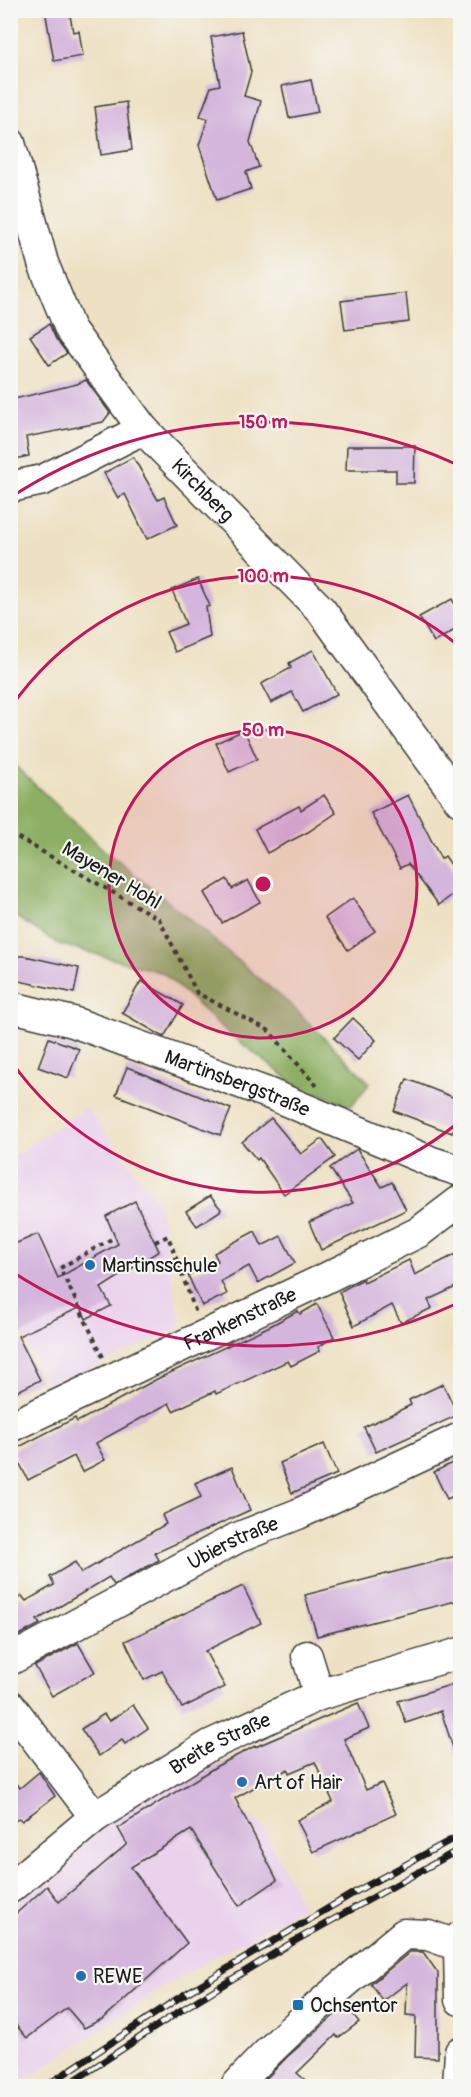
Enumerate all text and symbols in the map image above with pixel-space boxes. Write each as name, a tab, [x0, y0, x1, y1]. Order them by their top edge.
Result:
text: 150 m	[239, 411, 288, 434]
street label: Kirchberg	[166, 453, 239, 527]
text: 100 m	[237, 565, 289, 588]
text: 50 m	[242, 719, 284, 742]
street label: Mayener Hohl	[57, 836, 166, 915]
centre of rings	[253, 874, 273, 894]
street label: Martinsbergstraße	[161, 1045, 314, 1122]
place label: Martinsschule	[102, 1253, 217, 1278]
marker: Martinsschule	[83, 1258, 97, 1272]
street label: Frankenstraße	[179, 1282, 301, 1357]
street label: Ubierstraße	[183, 1511, 282, 1575]
street label: Breite Straße	[165, 1707, 275, 1780]
place label: Art of Hair	[254, 1770, 342, 1795]
marker: Art of Hair	[235, 1775, 249, 1789]
place label: REWE	[93, 1964, 142, 1989]
marker: REWE	[74, 1969, 88, 1983]
place label: Ochsentor	[310, 1993, 398, 2018]
marker: Ochsentor	[291, 1998, 305, 2012]

